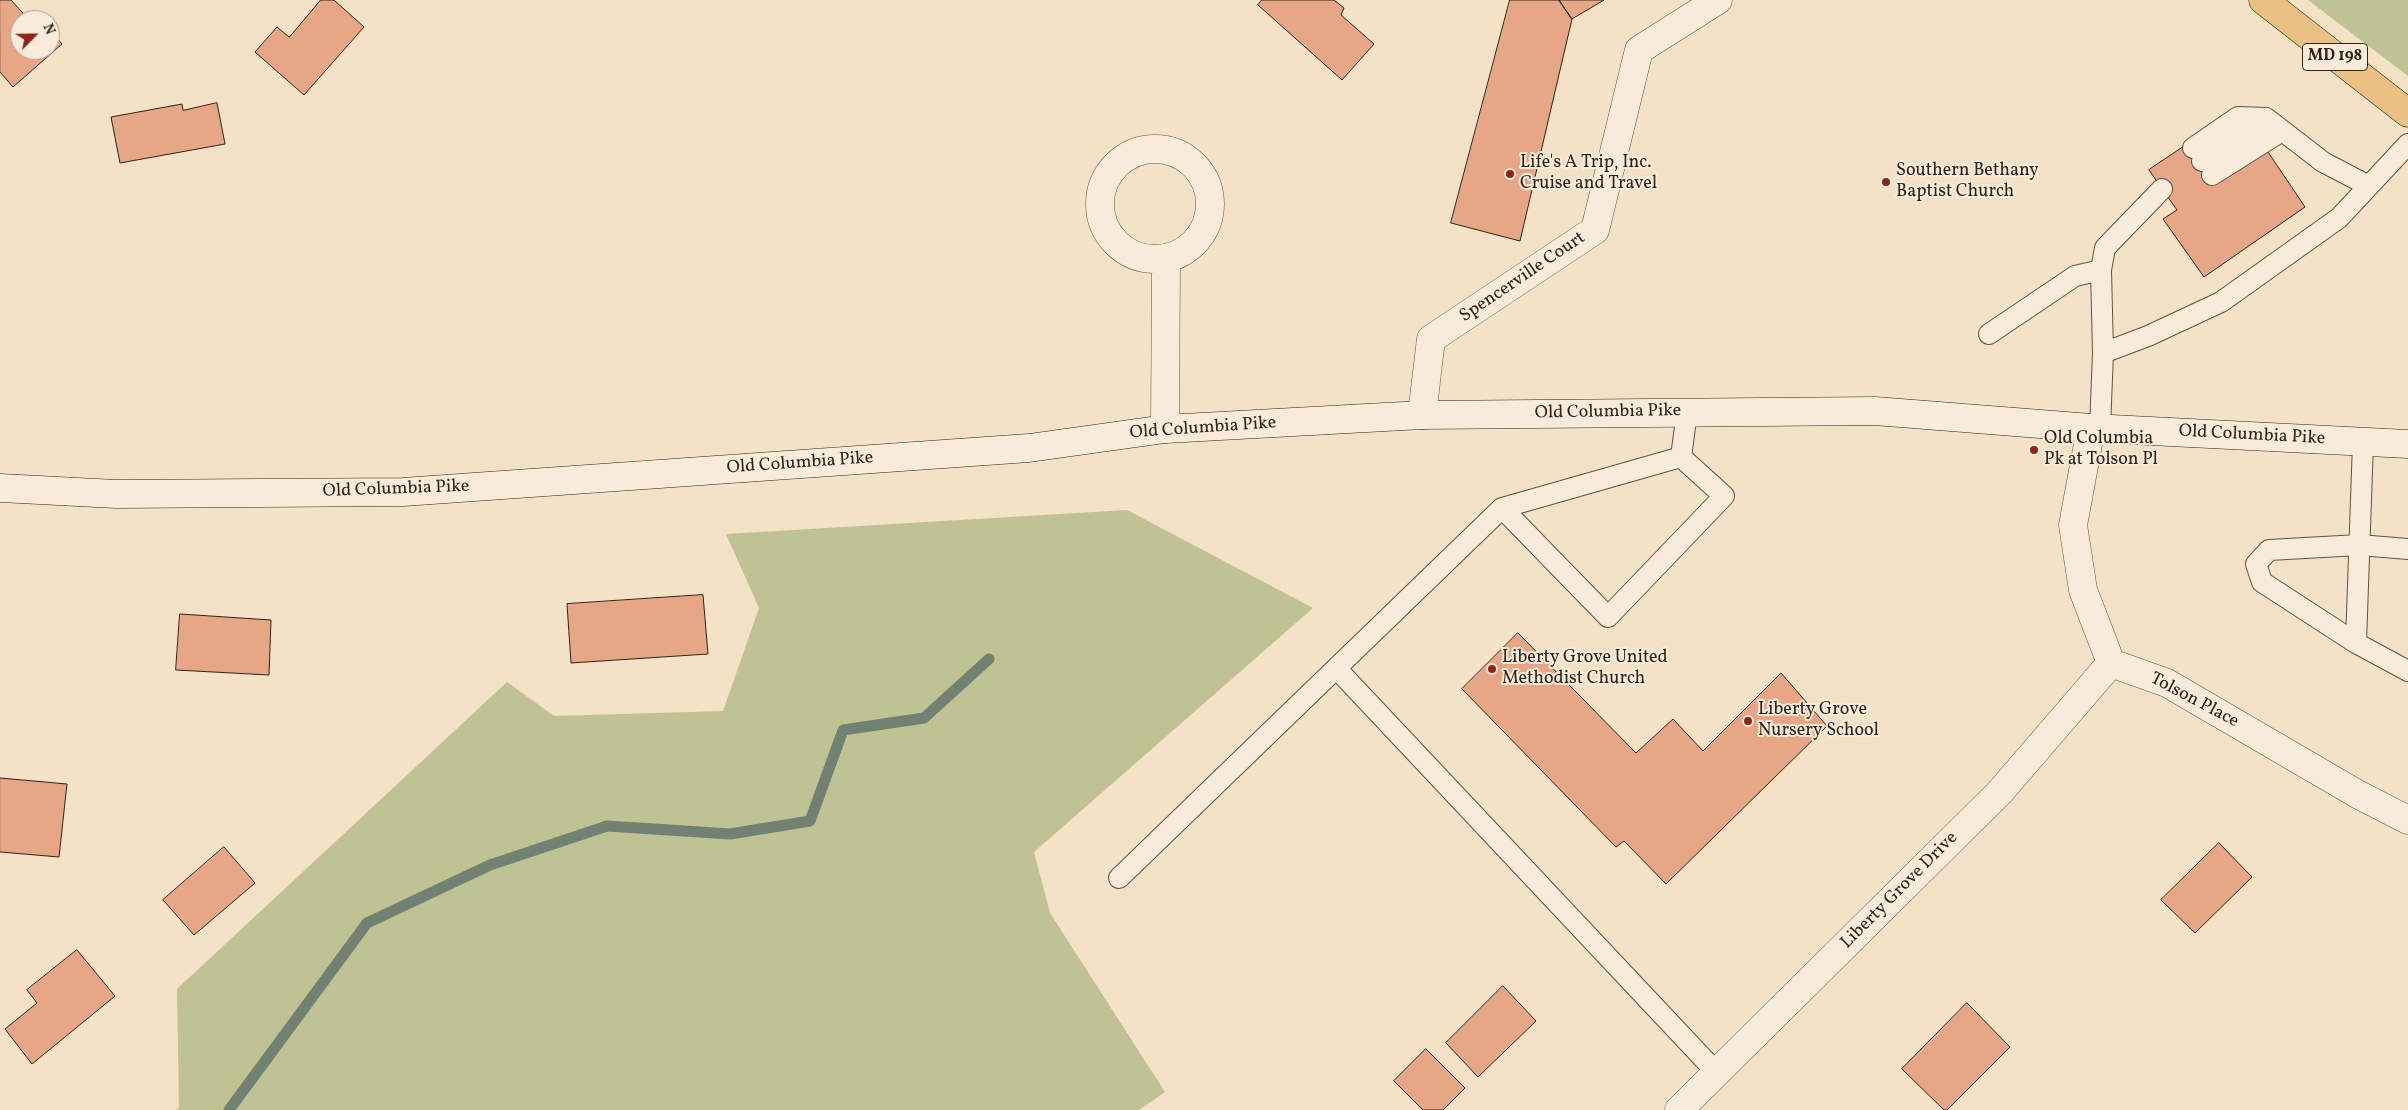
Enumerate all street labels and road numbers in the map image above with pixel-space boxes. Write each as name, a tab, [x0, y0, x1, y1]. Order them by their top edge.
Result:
road number: MD 198	[2302, 44, 2368, 70]
street label: Spencerville Court	[1456, 228, 1590, 328]
street label: Old Columbia Pike	[1534, 401, 1682, 425]
street label: Old Columbia Pike	[1129, 413, 1277, 445]
street label: Old Columbia Pike	[2178, 421, 2326, 451]
street label: Old Columbia Pike	[726, 448, 874, 480]
street label: Old Columbia Pike	[322, 477, 470, 503]
street label: Tolson Place	[2146, 669, 2242, 733]
street label: Liberty Grove Drive	[1837, 828, 1963, 954]

